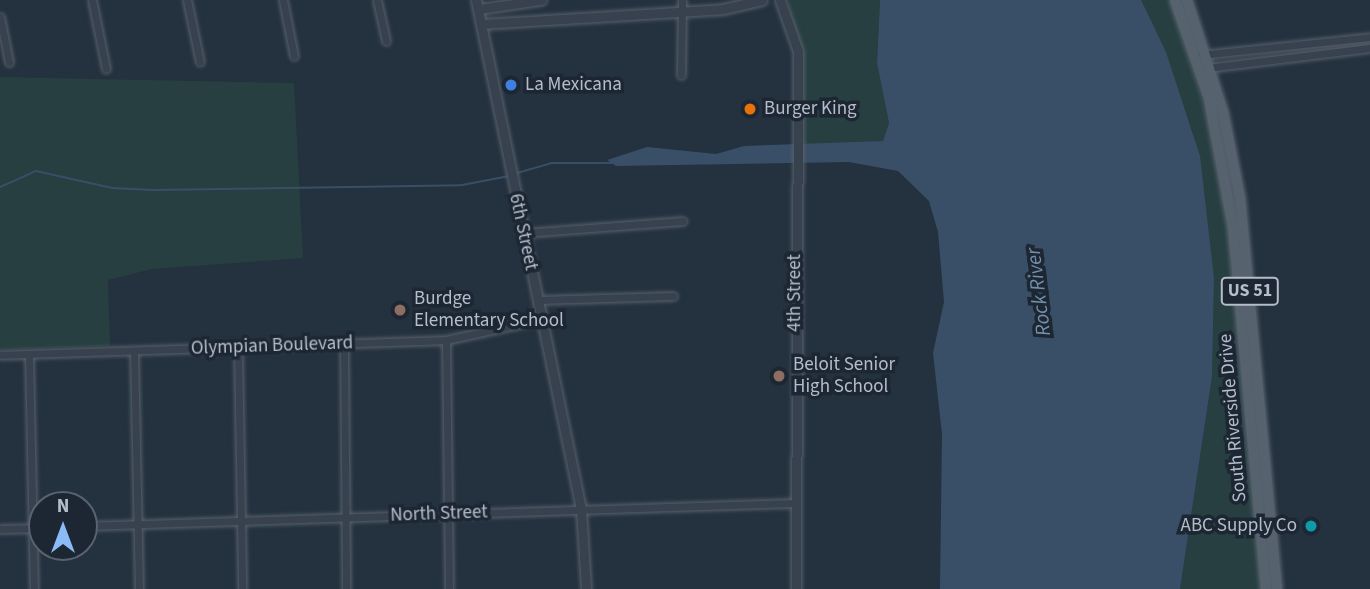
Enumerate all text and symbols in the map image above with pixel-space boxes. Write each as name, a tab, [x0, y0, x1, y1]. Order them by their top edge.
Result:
place label: La Mexicana	[525, 74, 622, 96]
marker: La Mexicana	[503, 77, 519, 93]
place label: Burger King	[764, 98, 857, 120]
marker: Burger King	[742, 101, 758, 117]
street label: 6th Street	[504, 192, 542, 272]
water label: Rock River	[1020, 246, 1056, 338]
street label: 4th Street	[784, 254, 806, 332]
road number: US 51	[1220, 276, 1280, 306]
place label: Burdge Elementary School	[414, 288, 564, 332]
marker: Burdge Elementary School	[392, 302, 408, 318]
street label: Olympian Boulevard	[191, 332, 353, 360]
street label: South Riverside Drive	[1214, 333, 1252, 503]
place label: Beloit Senior High School	[793, 354, 895, 398]
marker: Beloit Senior High School	[771, 368, 787, 384]
north arrow	[28, 491, 98, 561]
text: N	[57, 493, 69, 520]
street label: North Street	[390, 501, 488, 527]
place label: ABC Supply Co	[1181, 515, 1297, 537]
marker: ABC Supply Co	[1303, 518, 1319, 534]

